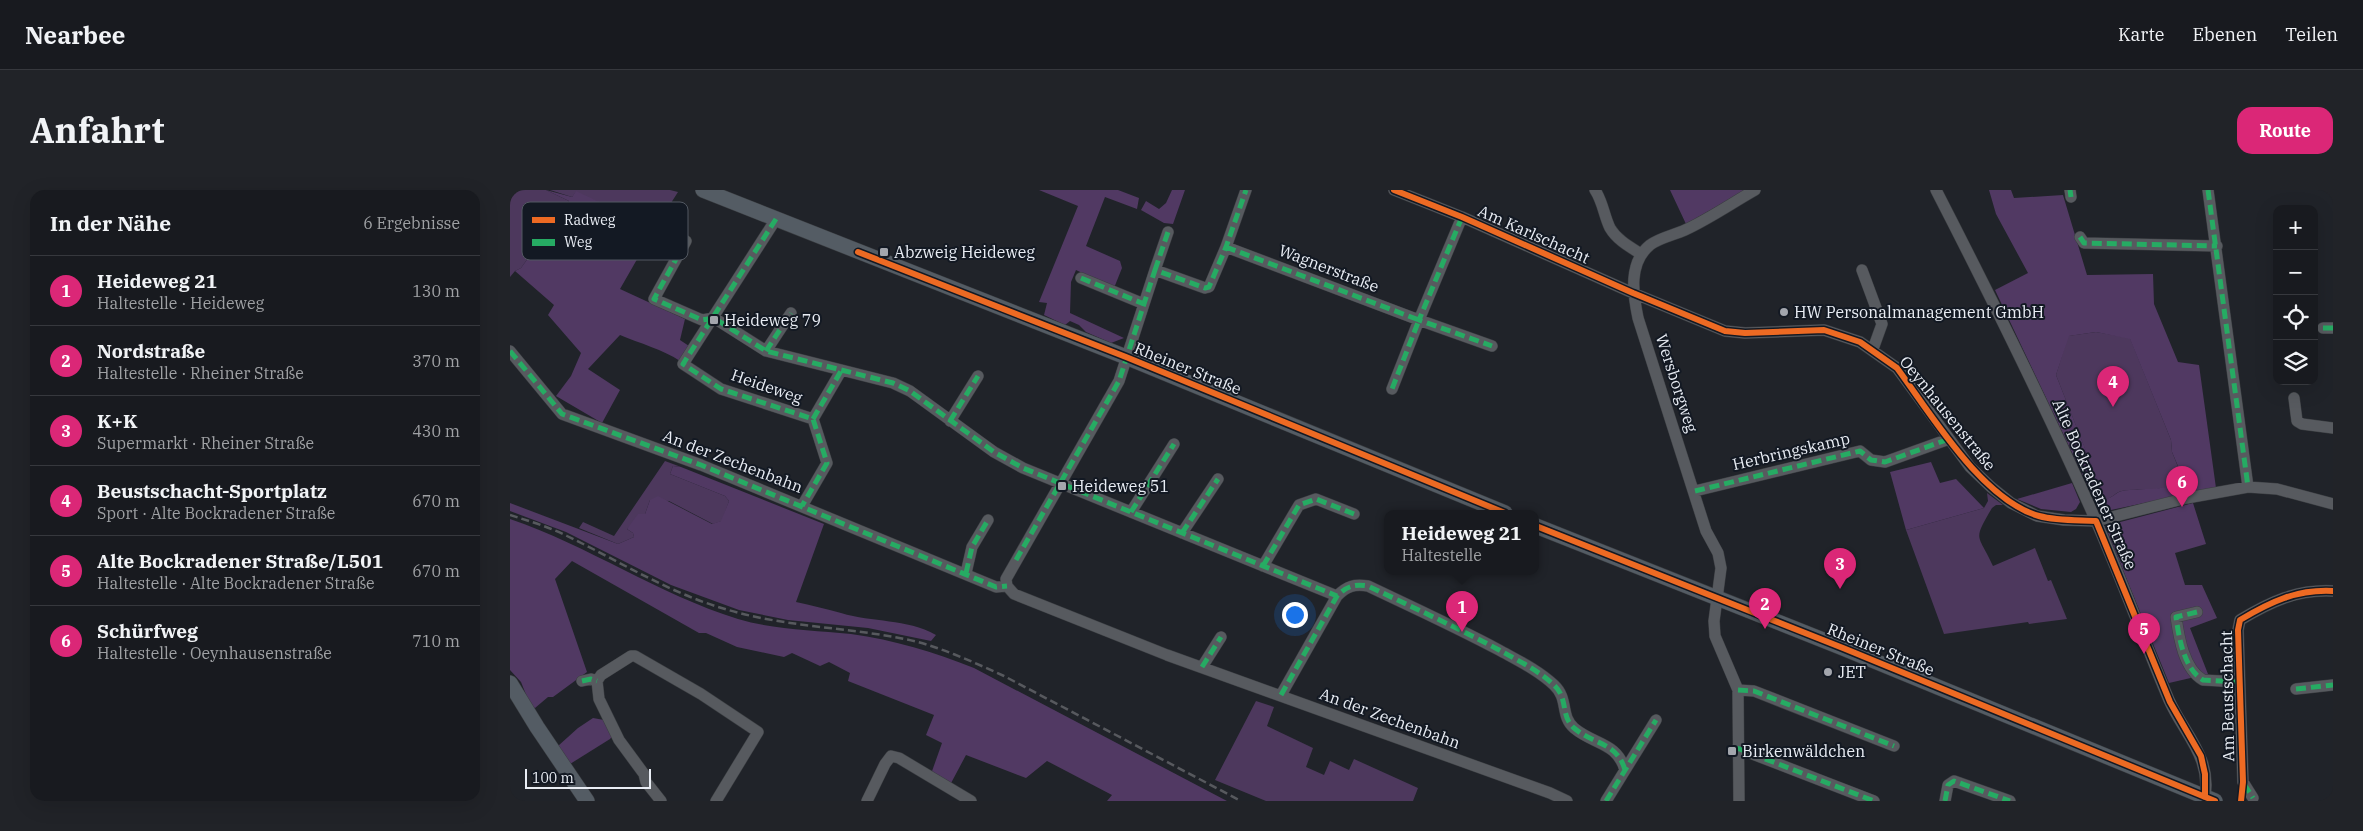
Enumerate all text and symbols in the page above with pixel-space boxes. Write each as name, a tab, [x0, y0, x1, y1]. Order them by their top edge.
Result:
text: Nearbee	[25, 19, 125, 51]
text: Karte	[2118, 23, 2164, 46]
text: Ebenen	[2192, 23, 2257, 46]
text: Teilen	[2285, 23, 2338, 46]
text: Anfahrt	[30, 107, 164, 153]
button: Route	[2237, 107, 2333, 154]
street label: Am Karlschacht	[1475, 200, 1593, 268]
legend	[522, 202, 688, 260]
map controls	[2273, 205, 2318, 385]
button: +	[2273, 205, 2318, 250]
text: In der Nähe	[50, 209, 171, 237]
text: Radweg	[564, 211, 616, 229]
text: 6 Ergebnisse	[363, 213, 460, 233]
text: Weg	[564, 233, 592, 251]
street label: Wagnerstraße	[1276, 240, 1382, 296]
place label: Abzweig Heideweg	[894, 242, 1035, 262]
marker: Abzweig Heideweg	[878, 246, 890, 258]
button: −	[2273, 250, 2318, 295]
text: Heideweg 21	[97, 269, 217, 293]
text: 1	[61, 281, 71, 301]
text: 130 m	[412, 281, 460, 301]
text: Haltestelle · Heideweg	[97, 293, 264, 313]
button: locate	[2273, 295, 2318, 340]
place label: HW Personalmanagement GmbH	[1794, 302, 2044, 322]
marker: HW Personalmanagement GmbH	[1778, 306, 1790, 318]
place label: Heideweg 79	[724, 310, 821, 330]
marker: Heideweg 79	[708, 314, 720, 326]
street label: Wersborgweg	[1652, 331, 1702, 435]
street label: Rheiner Straße	[1132, 337, 1244, 399]
text: Nordstraße	[97, 339, 205, 363]
button: layers	[2273, 340, 2318, 385]
text: 2	[61, 351, 71, 371]
text: 370 m	[412, 351, 460, 371]
street label: Oeynhausenstraße	[1896, 352, 2000, 474]
text: Haltestelle · Rheiner Straße	[97, 363, 304, 383]
street label: Heideweg	[729, 364, 806, 408]
pin: 4	[2097, 366, 2129, 407]
street label: Alte Bockradener Straße	[2048, 396, 2142, 572]
text: K+K	[97, 409, 138, 433]
text: 3	[61, 421, 71, 441]
text: 430 m	[412, 421, 460, 441]
street label: An der Zechenbahn	[660, 425, 806, 497]
street label: Herbringskamp	[1730, 428, 1852, 474]
text: Supermarkt · Rheiner Straße	[97, 433, 314, 453]
pin: 6	[2166, 466, 2198, 507]
place label: Heideweg 51	[1072, 476, 1169, 496]
text: Beustschacht-Sportplatz	[97, 479, 327, 503]
marker: Heideweg 51	[1056, 480, 1068, 492]
text: 4	[61, 491, 71, 511]
text: 670 m	[412, 491, 460, 511]
text: Sport · Alte Bockradener Straße	[97, 503, 335, 523]
popup	[1384, 510, 1539, 575]
text: Heideweg 21	[1401, 521, 1522, 545]
text: Haltestelle	[1401, 545, 1482, 565]
pin: 3	[1824, 548, 1856, 589]
text: Alte Bockradener Straße/L501	[97, 549, 383, 573]
text: 5	[61, 561, 71, 581]
text: 670 m	[412, 561, 460, 581]
text: Haltestelle · Alte Bockradener Straße	[97, 573, 375, 593]
pin: 2	[1749, 588, 1781, 629]
pin: 1	[1446, 591, 1478, 632]
your location	[1282, 602, 1308, 628]
pin: 5	[2128, 613, 2160, 654]
street label: Rheiner Straße	[1825, 618, 1937, 680]
text: Schürfweg	[97, 619, 198, 643]
street label: Am Beustschacht	[2216, 630, 2238, 762]
text: 6	[61, 631, 71, 651]
text: 710 m	[412, 631, 460, 651]
text: Haltestelle · Oeynhausenstraße	[97, 643, 332, 663]
place label: JET	[1838, 662, 1866, 682]
marker: JET	[1822, 666, 1834, 678]
street label: An der Zechenbahn	[1317, 683, 1463, 753]
place label: Birkenwäldchen	[1742, 741, 1865, 761]
marker: Birkenwäldchen	[1726, 745, 1738, 757]
scale bar	[525, 766, 651, 789]
text: 100 m	[532, 769, 574, 787]

